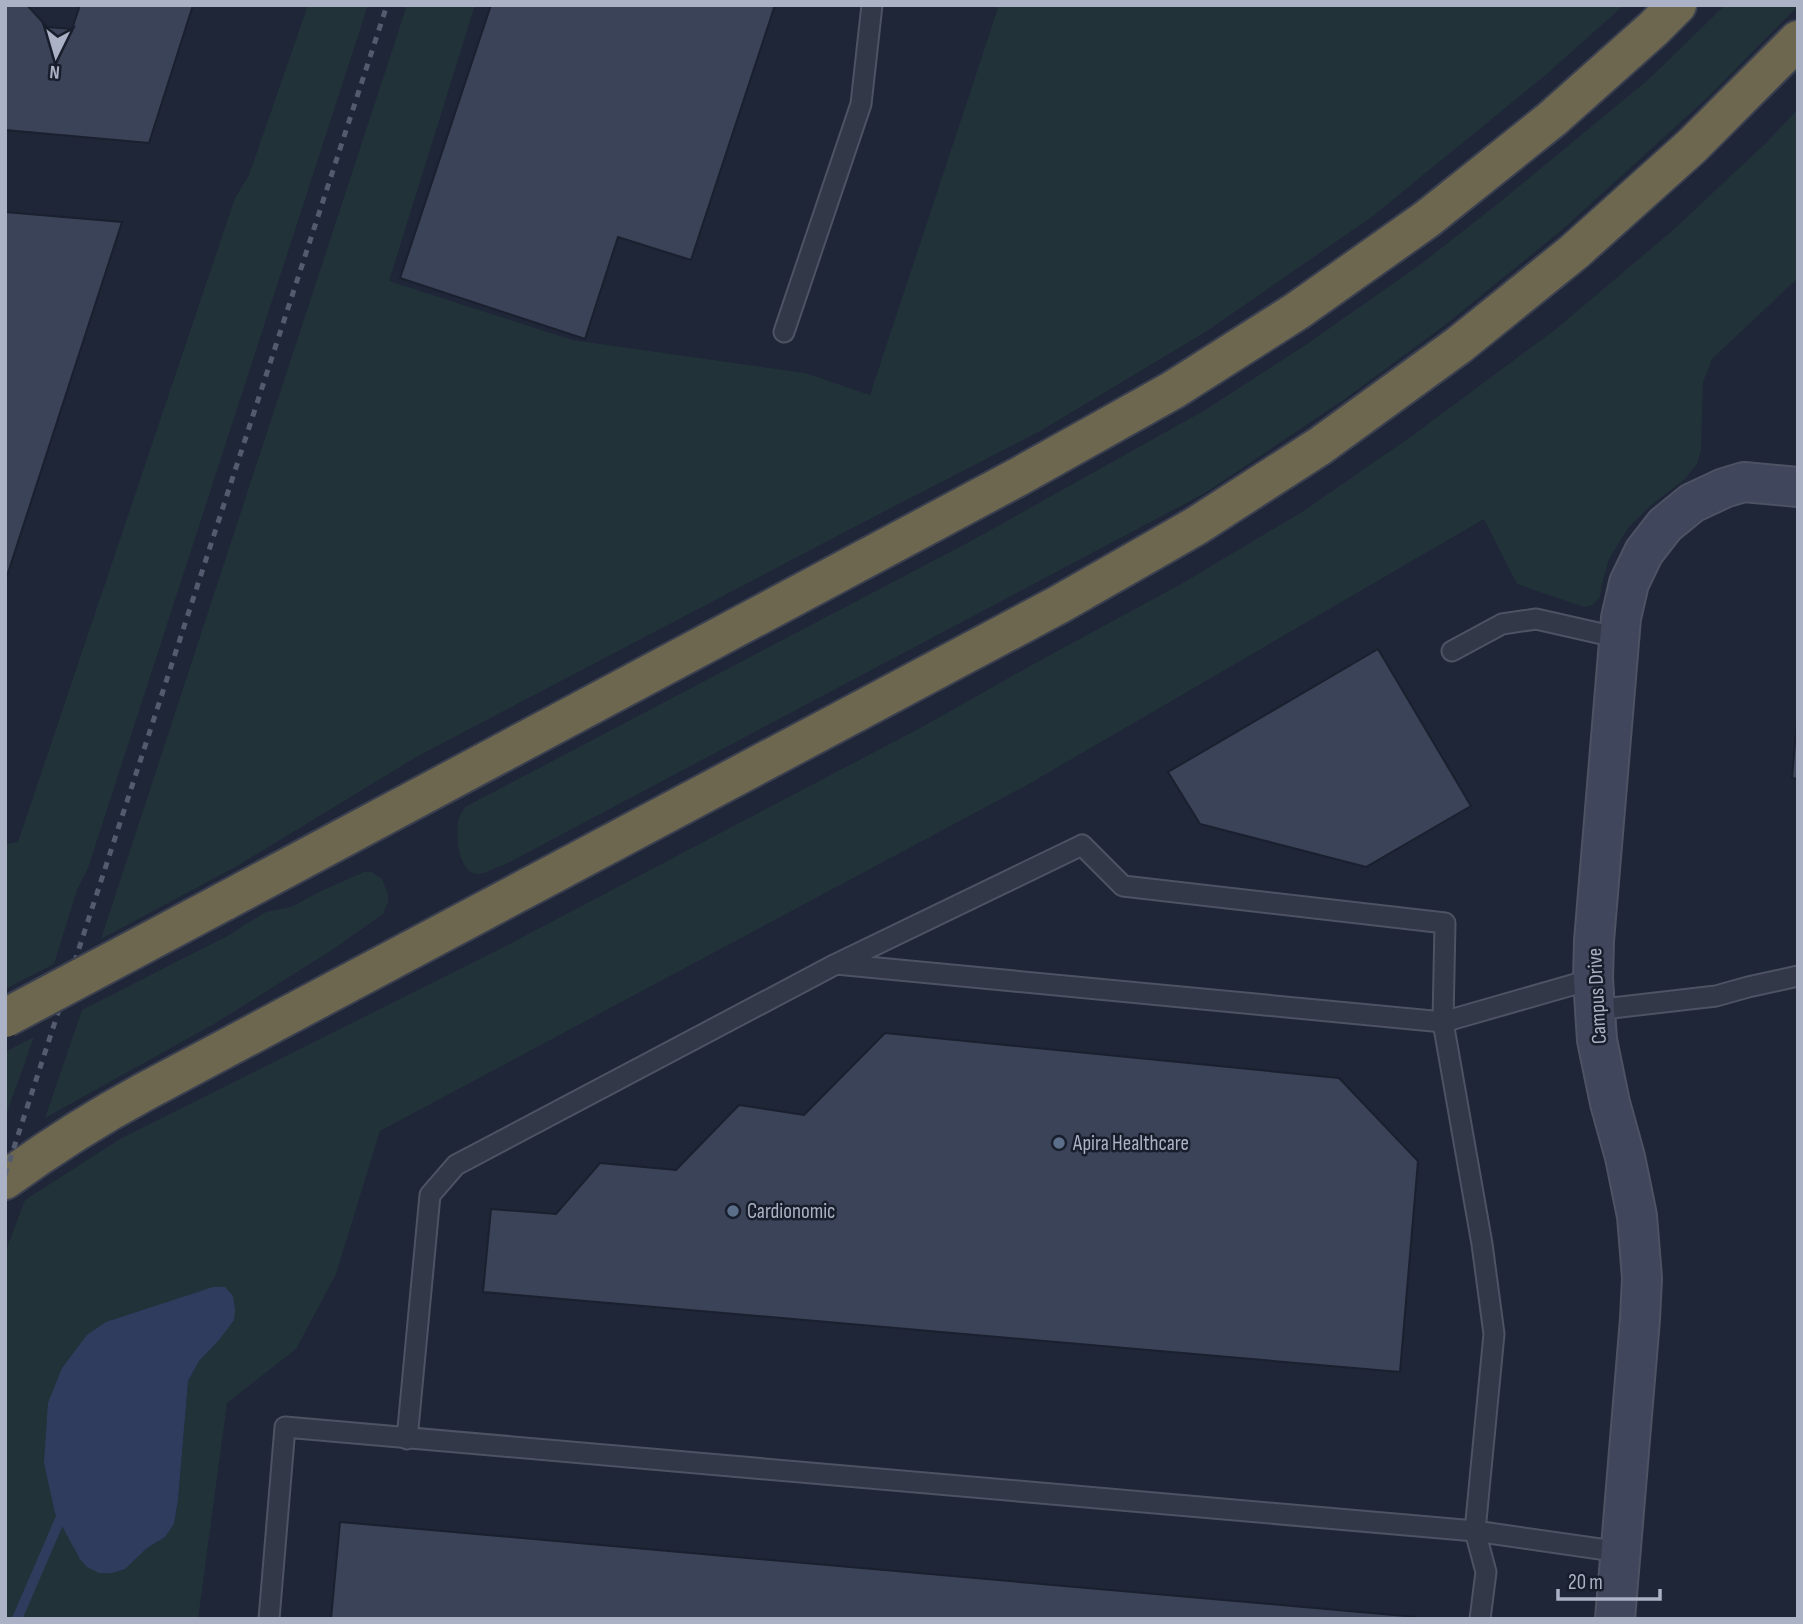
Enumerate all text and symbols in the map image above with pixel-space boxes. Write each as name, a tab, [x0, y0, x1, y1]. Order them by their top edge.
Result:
north arrow	[21, 21, 91, 91]
text: N	[49, 60, 61, 83]
street label: Campus Drive	[1582, 947, 1612, 1045]
place label: Apira Healthcare	[1072, 1131, 1189, 1156]
marker: Apira Healthcare	[1051, 1135, 1067, 1151]
place label: Cardionomic	[747, 1199, 835, 1224]
marker: Cardionomic	[725, 1203, 741, 1219]
scale bar	[1558, 1558, 1660, 1602]
text: 20 m	[1568, 1570, 1603, 1595]

